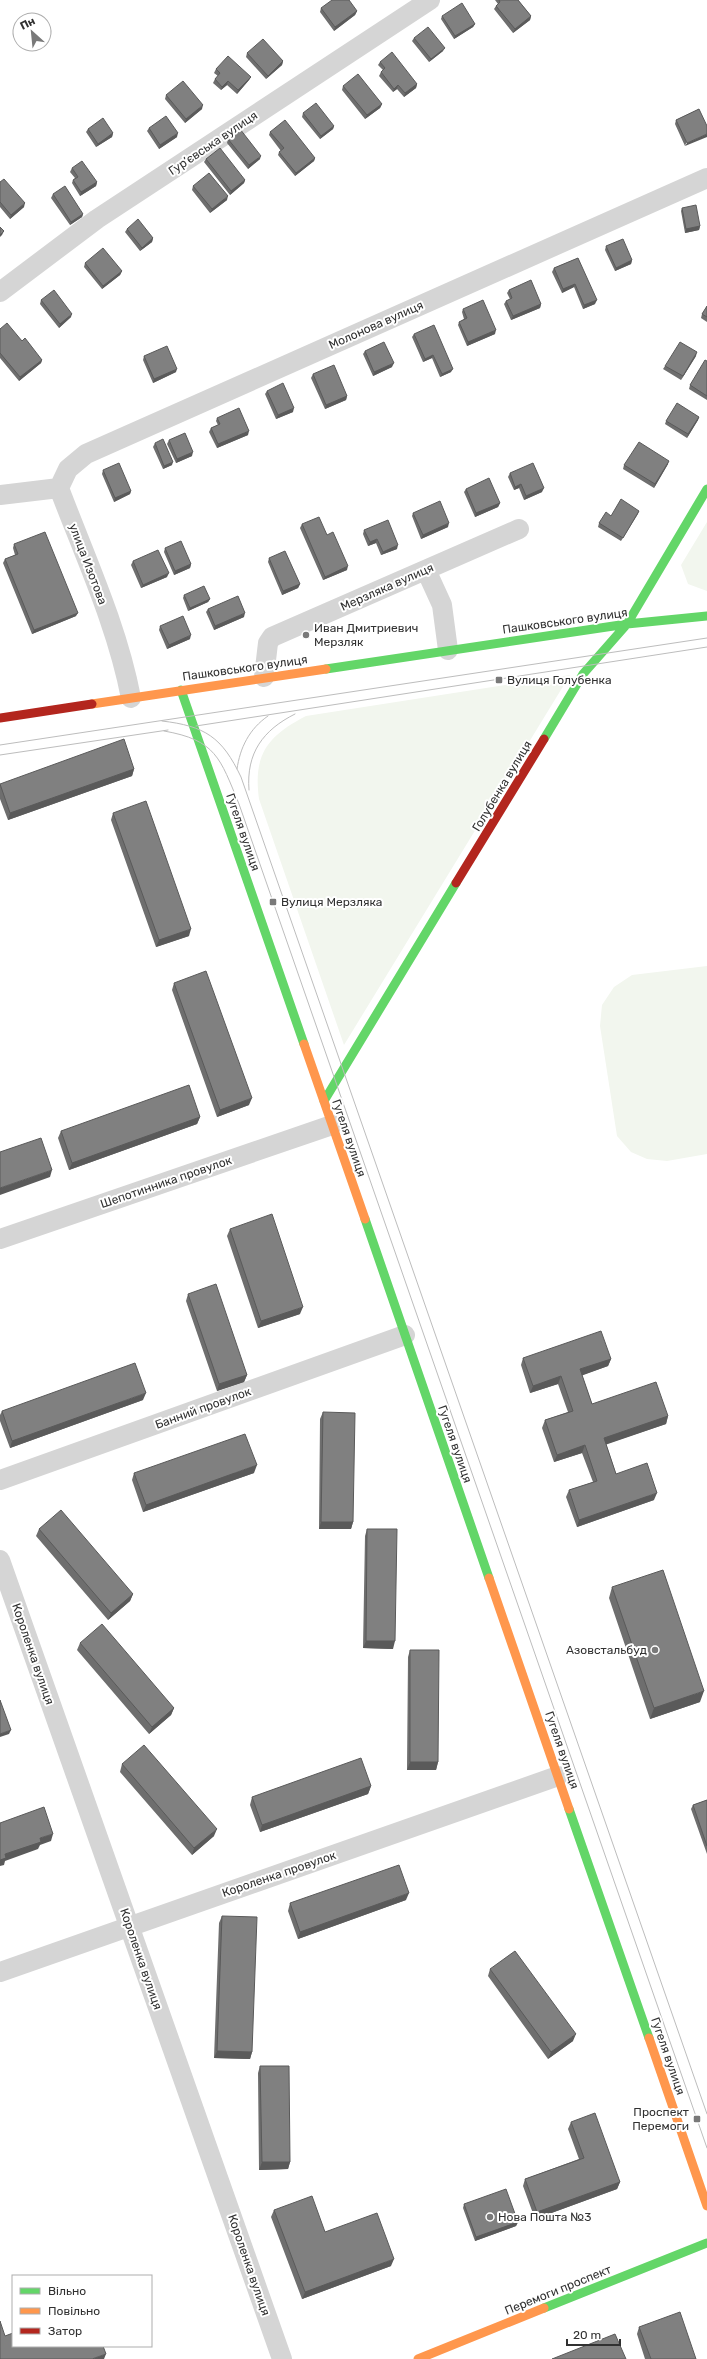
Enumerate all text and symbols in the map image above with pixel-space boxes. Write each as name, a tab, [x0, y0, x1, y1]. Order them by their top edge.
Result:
north arrow	[12, 12, 52, 52]
text: Пн	[18, 14, 37, 33]
street label: Гур’євська вулиця	[166, 108, 260, 178]
street label: Молонова вулиця	[327, 298, 425, 352]
street label: улица Изотова	[66, 521, 110, 607]
street label: Мерзляка вулиця	[338, 560, 436, 614]
street label: Пашковського вулиця	[502, 605, 628, 637]
place label: Иван Дмитриевич Мерзляк	[314, 621, 418, 649]
marker: Иван Дмитриевич Мерзляк	[301, 630, 311, 640]
street label: Пашковського вулиця	[182, 652, 308, 684]
place label: Вулиця Голубенка	[507, 673, 612, 687]
marker: Вулиця Голубенка	[494, 675, 504, 685]
street label: Голубенка вулиця	[469, 738, 535, 834]
street label: Гугеля вулиця	[223, 791, 263, 873]
place label: Вулиця Мерзляка	[281, 895, 383, 909]
marker: Вулиця Мерзляка	[268, 897, 278, 907]
street label: Гугеля вулиця	[329, 1097, 369, 1179]
street label: Шепотинника провулок	[99, 1153, 234, 1211]
street label: Банний провулок	[153, 1384, 253, 1432]
street label: Гугеля вулиця	[435, 1403, 475, 1485]
street label: Короленка вулиця	[9, 1601, 57, 1707]
place label: Азовстальбуд	[566, 1643, 647, 1657]
marker: Азовстальбуд	[650, 1645, 660, 1655]
street label: Гугеля вулиця	[542, 1709, 582, 1791]
street label: Короленка провулок	[220, 1848, 338, 1900]
street label: Короленка вулиця	[117, 1906, 165, 2012]
street label: Гугеля вулиця	[648, 2015, 688, 2097]
place label: Проспект Перемоги	[632, 2105, 689, 2133]
marker: Проспект Перемоги	[692, 2114, 702, 2124]
place label: Нова Пошта №3	[498, 2210, 591, 2224]
street label: Короленка вулиця	[225, 2212, 273, 2318]
marker: Нова Пошта №3	[485, 2212, 495, 2222]
street label: Перемоги проспект	[503, 2262, 613, 2318]
legend	[12, 2275, 152, 2347]
text: Вільно	[48, 2284, 86, 2298]
text: Повільно	[48, 2304, 100, 2318]
scale bar	[567, 2321, 620, 2347]
text: Затор	[48, 2324, 82, 2338]
text: 20 m	[573, 2328, 601, 2342]

